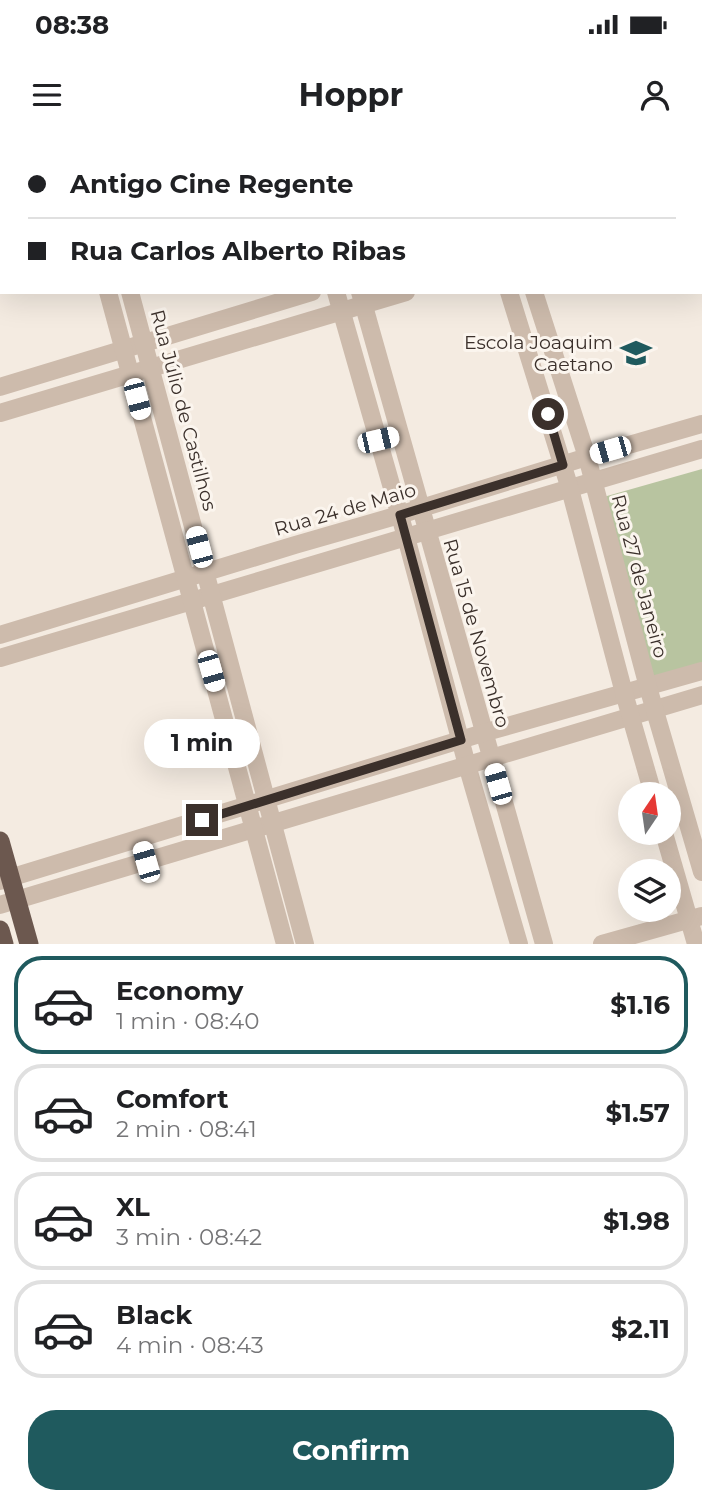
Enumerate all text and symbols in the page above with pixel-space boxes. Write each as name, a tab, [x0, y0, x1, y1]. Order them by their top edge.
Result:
text: 08:38	[35, 9, 109, 41]
text: Hoppr	[299, 75, 403, 114]
icon: menu	[28, 76, 66, 114]
icon: person	[636, 76, 674, 114]
text: Antigo Cine Regente	[70, 168, 353, 200]
text: Rua Carlos Alberto Ribas	[70, 235, 406, 267]
street label: Rua Júlio de Castilhos	[146, 307, 221, 513]
place label: Escola Joaquim Caetano	[464, 331, 613, 376]
school or university icon: Escola Joaquim Caetano	[619, 336, 653, 370]
car	[122, 376, 153, 422]
route start	[532, 398, 564, 430]
car	[356, 425, 401, 455]
car	[587, 434, 634, 466]
street label: Rua 24 de Maio	[272, 478, 419, 541]
street label: Rua 27 de Janeiro	[607, 492, 672, 661]
car	[184, 524, 215, 570]
street label: Rua 15 de Novembro	[439, 536, 515, 730]
car	[196, 648, 227, 694]
callout: 1 min	[144, 718, 260, 768]
text: 1 min	[171, 729, 233, 757]
car	[483, 761, 514, 807]
north arrow	[618, 782, 681, 845]
map controls	[618, 782, 681, 922]
route end	[186, 804, 218, 836]
car	[131, 839, 162, 885]
button: layers	[618, 859, 681, 922]
icon: car	[32, 974, 95, 1037]
text: Economy	[116, 975, 243, 1007]
text: $1.16	[610, 989, 670, 1021]
text: 1 min · 08:40	[116, 1007, 260, 1035]
icon: car	[32, 1082, 95, 1145]
text: Comfort	[116, 1083, 228, 1115]
text: $1.57	[605, 1097, 670, 1129]
text: 2 min · 08:41	[116, 1115, 257, 1143]
icon: car	[32, 1190, 95, 1253]
text: XL	[116, 1191, 150, 1223]
text: $1.98	[603, 1205, 670, 1237]
text: 3 min · 08:42	[116, 1223, 262, 1251]
icon: car	[32, 1298, 95, 1361]
text: Black	[116, 1299, 192, 1331]
text: $2.11	[611, 1313, 670, 1345]
text: 4 min · 08:43	[116, 1331, 264, 1359]
button: Confirm	[28, 1410, 674, 1490]

